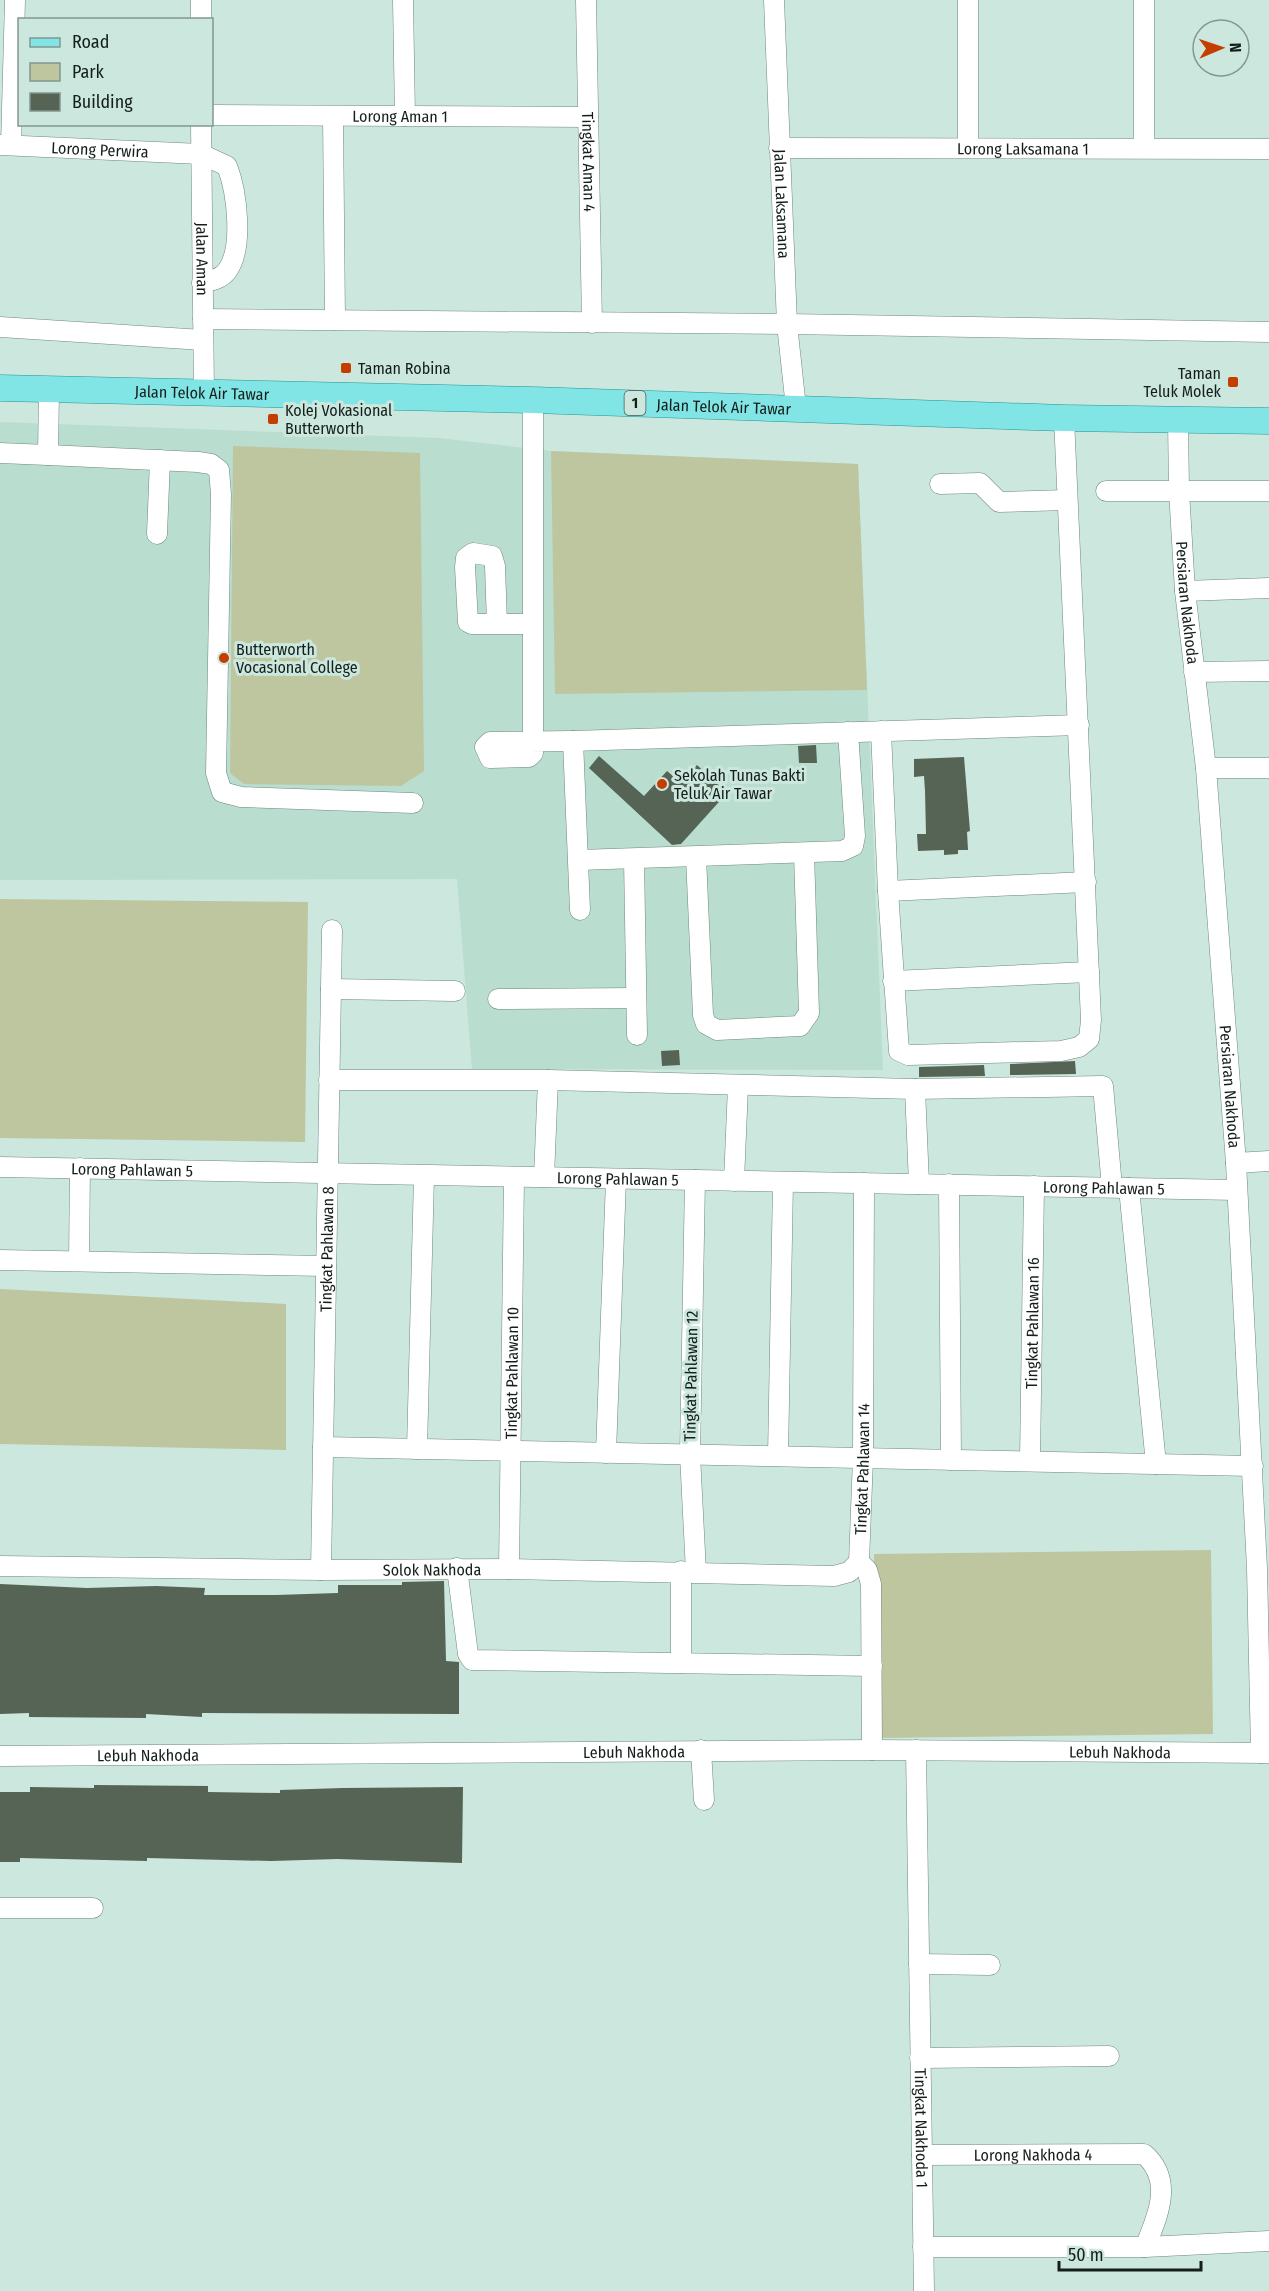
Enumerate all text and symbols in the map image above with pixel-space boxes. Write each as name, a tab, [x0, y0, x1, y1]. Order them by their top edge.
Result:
legend	[18, 18, 213, 126]
north arrow	[1191, 18, 1251, 78]
text: Road	[72, 31, 109, 53]
text: N	[1226, 42, 1245, 53]
text: Park	[72, 61, 105, 83]
text: Building	[72, 91, 133, 113]
street label: Lorong Aman 1	[352, 106, 448, 126]
street label: Tingkat Aman 4	[579, 112, 599, 212]
street label: Lorong Perwira	[51, 138, 149, 161]
street label: Lorong Laksamana 1	[957, 139, 1089, 158]
street label: Jalan Laksamana	[770, 149, 794, 259]
street label: Jalan Aman	[193, 222, 212, 296]
place label: Taman Robina	[358, 359, 451, 378]
marker: Taman Robina	[339, 361, 353, 375]
place label: Taman Teluk Molek	[1143, 364, 1222, 401]
marker: Taman Teluk Molek	[1226, 375, 1240, 389]
street label: Jalan Telok Air Tawar	[135, 382, 270, 404]
road number: 1	[624, 391, 646, 415]
street label: Jalan Telok Air Tawar	[656, 395, 792, 418]
place label: Kolej Vokasional Butterworth	[285, 401, 392, 438]
marker: Kolej Vokasional Butterworth	[266, 412, 280, 426]
street label: Persiaran Nakhoda	[1173, 541, 1203, 665]
place label: Butterworth Vocasional College	[236, 640, 358, 677]
marker: Butterworth Vocasional College	[217, 651, 231, 665]
place label: Sekolah Tunas Bakti Teluk Air Tawar	[674, 766, 805, 803]
marker: Sekolah Tunas Bakti Teluk Air Tawar	[655, 777, 669, 791]
street label: Persiaran Nakhoda	[1216, 1024, 1244, 1149]
street label: Lorong Pahlawan 5	[71, 1159, 193, 1180]
street label: Lorong Pahlawan 5	[557, 1168, 679, 1189]
street label: Lorong Pahlawan 5	[1043, 1177, 1165, 1198]
street label: Tingkat Pahlawan 8	[316, 1186, 337, 1312]
street label: Tingkat Pahlawan 16	[1022, 1257, 1042, 1389]
street label: Tingkat Pahlawan 10	[501, 1307, 522, 1439]
street label: Tingkat Pahlawan 12	[680, 1310, 702, 1442]
street label: Tingkat Pahlawan 14	[851, 1403, 873, 1535]
street label: Solok Nakhoda	[383, 1560, 481, 1579]
street label: Lebuh Nakhoda	[583, 1742, 685, 1761]
street label: Lebuh Nakhoda	[1069, 1742, 1171, 1762]
street label: Lebuh Nakhoda	[97, 1745, 199, 1765]
street label: Tingkat Nakhoda 1	[911, 2068, 932, 2188]
street label: Lorong Nakhoda 4	[974, 2145, 1092, 2164]
scale bar	[1059, 2234, 1202, 2272]
text: 50 m	[1068, 2244, 1104, 2266]

